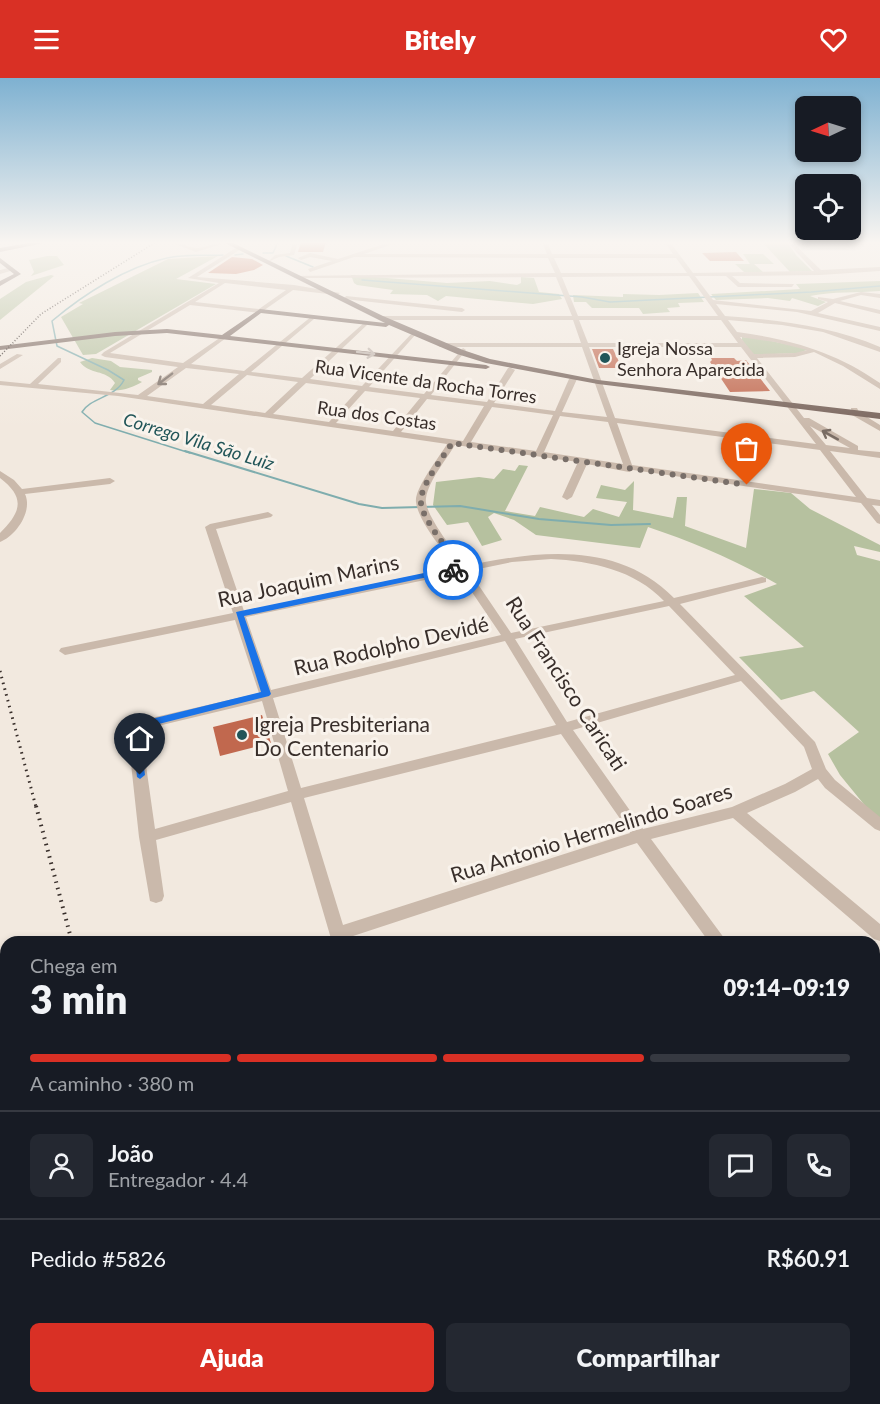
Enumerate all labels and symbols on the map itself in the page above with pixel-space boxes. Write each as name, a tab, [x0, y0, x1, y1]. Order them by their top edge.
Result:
north arrow	[795, 96, 861, 162]
place label: Igreja Nossa Senhora Aparecida	[617, 337, 765, 380]
one-way arrow	[355, 348, 375, 359]
marker: Igreja Nossa Senhora Aparecida	[598, 351, 612, 365]
street label: Rua Vicente da Rocha Torres	[314, 355, 538, 407]
one-way arrow	[157, 373, 173, 385]
street label: Rua dos Costas	[316, 396, 438, 434]
water label: Corrego Vila São Luiz	[121, 408, 277, 475]
pin	[721, 423, 772, 485]
one-way arrow	[821, 429, 839, 440]
courier	[423, 540, 483, 600]
street label: Rua Joaquim Marins	[215, 549, 401, 611]
street label: Rua Francisco Caricati	[501, 591, 633, 775]
street label: Rua Rodolpho Devidé	[291, 610, 491, 680]
place label: Igreja Presbiteriana Do Centenario	[254, 711, 430, 760]
pin	[114, 713, 165, 775]
marker: Igreja Presbiteriana Do Centenario	[235, 728, 249, 742]
street label: Rua Antonio Hermelindo Soares	[447, 777, 735, 887]

